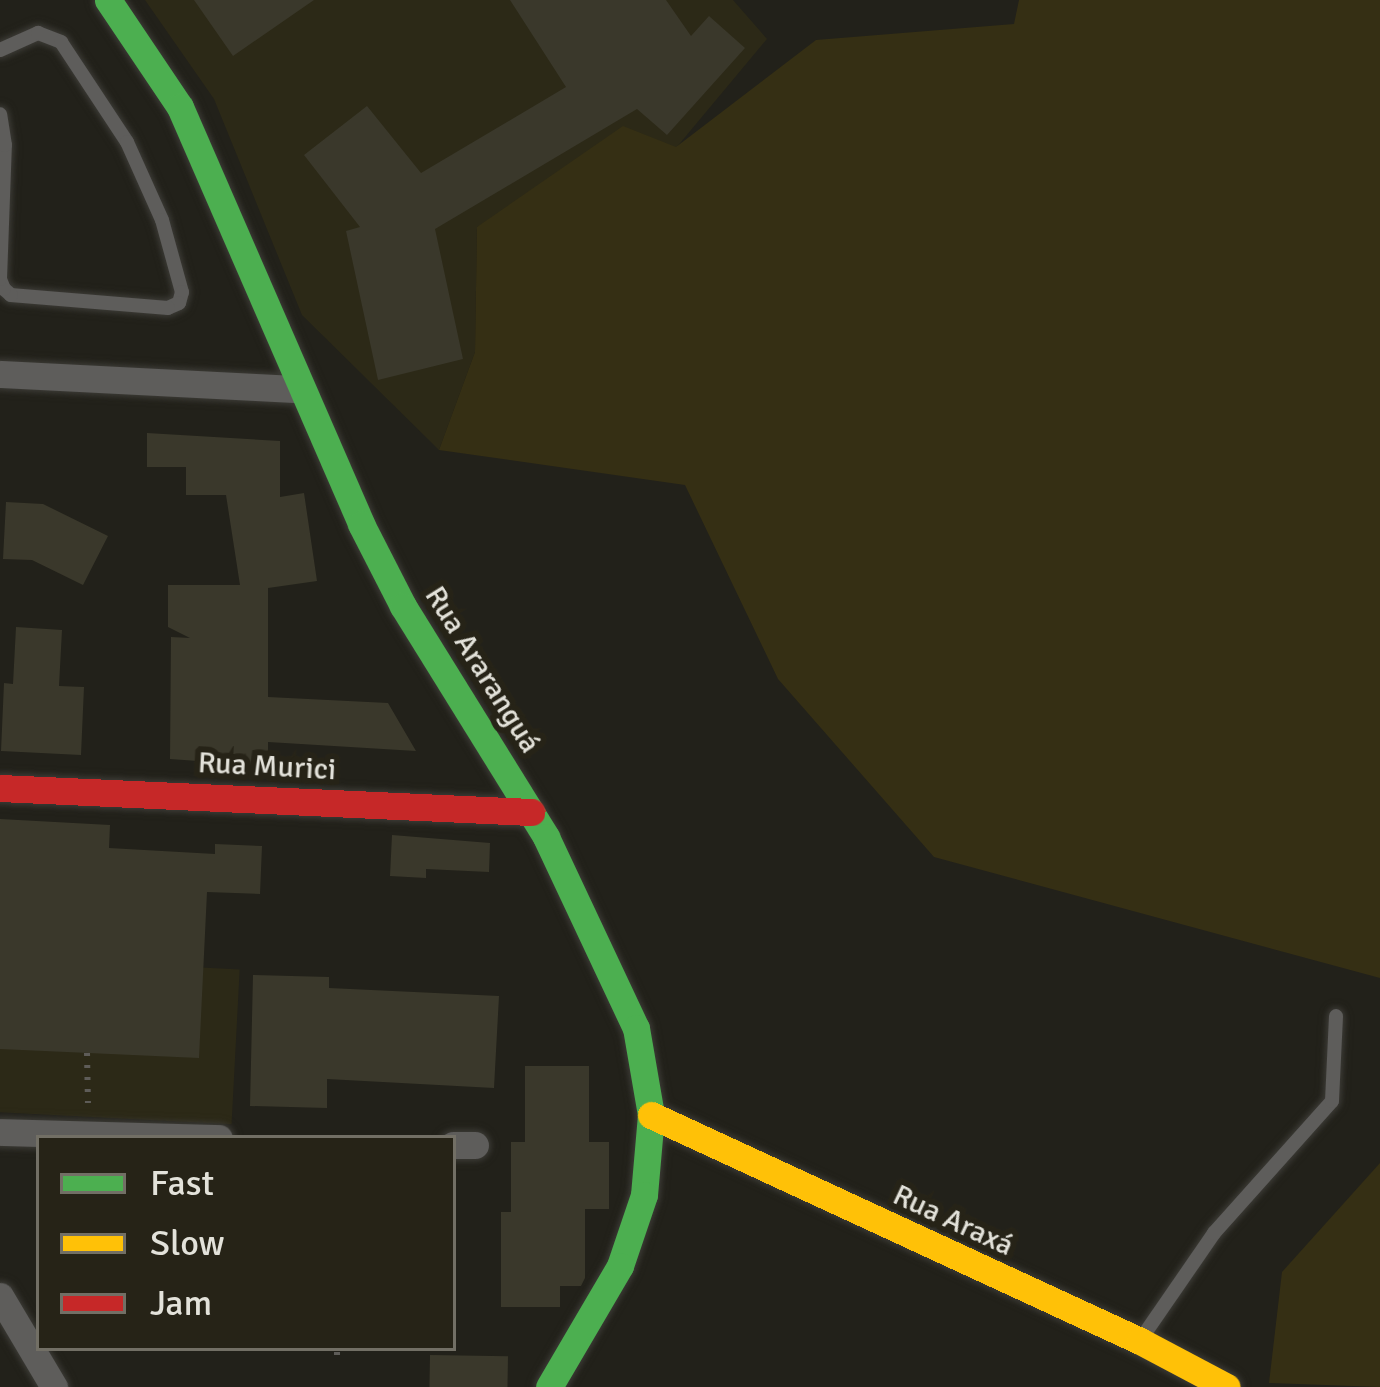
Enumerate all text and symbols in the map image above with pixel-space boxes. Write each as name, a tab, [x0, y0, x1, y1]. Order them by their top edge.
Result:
street label: Rua Araranguá	[416, 580, 548, 760]
street label: Rua Murici	[197, 745, 337, 789]
legend	[36, 1135, 456, 1351]
text: Fast	[150, 1161, 214, 1206]
street label: Rua Araxá	[887, 1177, 1019, 1265]
text: Slow	[150, 1221, 225, 1266]
text: Jam	[150, 1281, 212, 1326]

